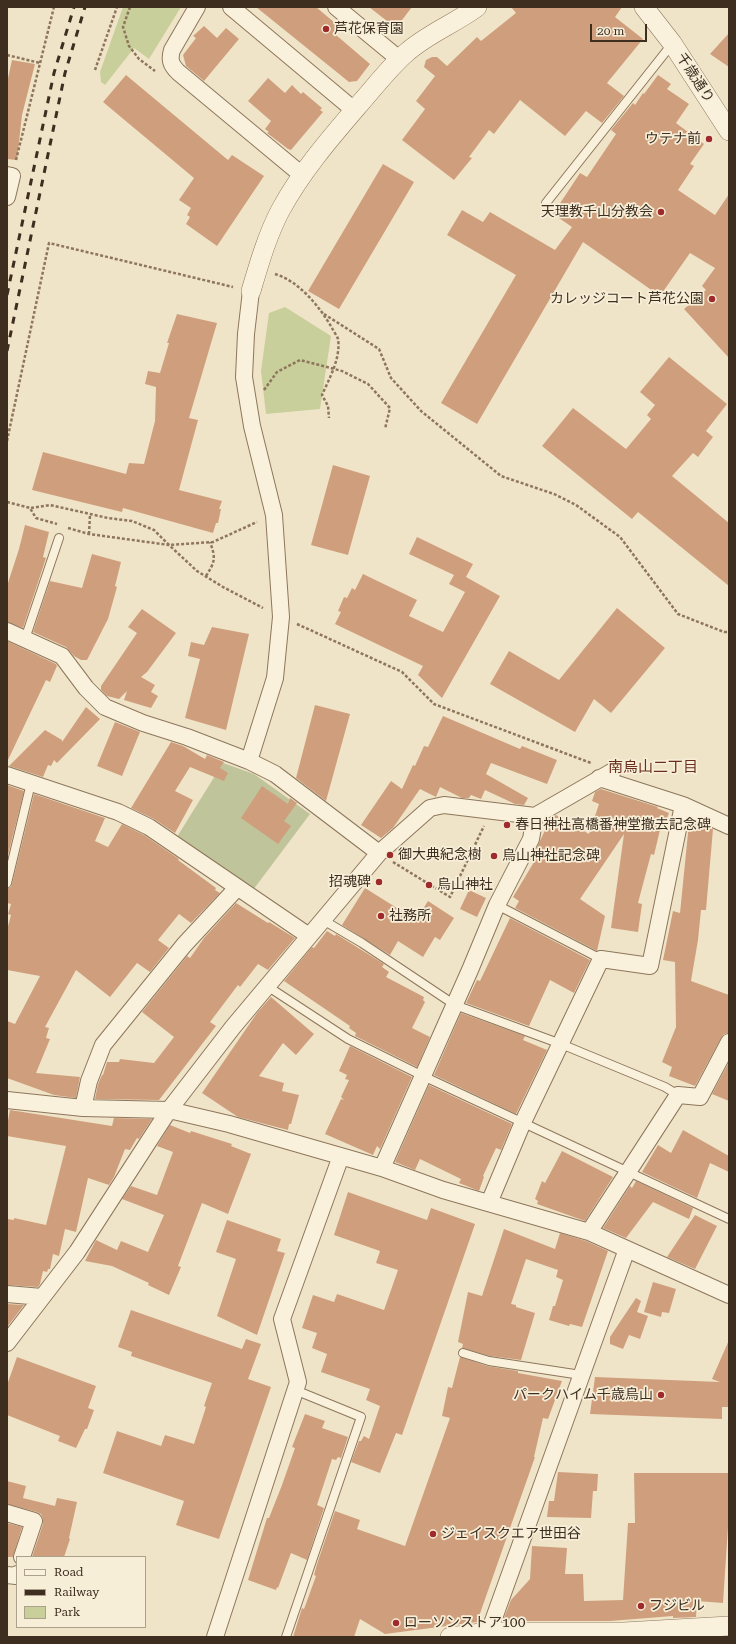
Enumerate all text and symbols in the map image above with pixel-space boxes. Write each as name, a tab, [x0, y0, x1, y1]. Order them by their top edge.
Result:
scale bar	[592, 16, 649, 42]
place label: 芦花保育園	[334, 21, 404, 37]
marker: 芦花保育園	[321, 24, 331, 34]
text: 20 m	[597, 24, 624, 38]
street label: 千歳通り	[673, 50, 717, 106]
place label: ウテナ前	[645, 131, 701, 147]
marker: ウテナ前	[704, 134, 714, 144]
place label: 天理教千山分教会	[541, 204, 653, 220]
marker: 天理教千山分教会	[656, 207, 666, 217]
place label: カレッジコート芦花公園	[550, 291, 704, 307]
marker: カレッジコート芦花公園	[707, 294, 717, 304]
district label: 南烏山二丁目	[608, 759, 698, 777]
place label: 春日神社高橋番神堂撤去記念碑	[515, 817, 711, 833]
marker: 春日神社高橋番神堂撤去記念碑	[502, 820, 512, 830]
place label: 御大典紀念樹	[398, 847, 482, 863]
place label: 烏山神社記念碑	[502, 848, 600, 864]
marker: 御大典紀念樹	[385, 850, 395, 860]
marker: 烏山神社記念碑	[489, 851, 499, 861]
place label: 招魂碑	[329, 874, 371, 890]
marker: 招魂碑	[374, 877, 384, 887]
place label: 烏山神社	[437, 877, 493, 893]
marker: 烏山神社	[424, 880, 434, 890]
place label: 社務所	[389, 908, 431, 924]
marker: 社務所	[376, 911, 386, 921]
place label: パークハイム千歳烏山	[513, 1387, 653, 1403]
marker: パークハイム千歳烏山	[656, 1390, 666, 1400]
place label: ジェイスクエア世田谷	[441, 1526, 581, 1542]
marker: ジェイスクエア世田谷	[428, 1529, 438, 1539]
legend	[16, 1556, 146, 1628]
text: Road	[54, 1565, 83, 1579]
text: Railway	[54, 1585, 99, 1599]
place label: フジビル	[649, 1598, 705, 1614]
marker: フジビル	[636, 1601, 646, 1611]
text: Park	[54, 1605, 80, 1619]
place label: ローソンストア100	[404, 1615, 526, 1631]
marker: ローソンストア100	[391, 1618, 401, 1628]

